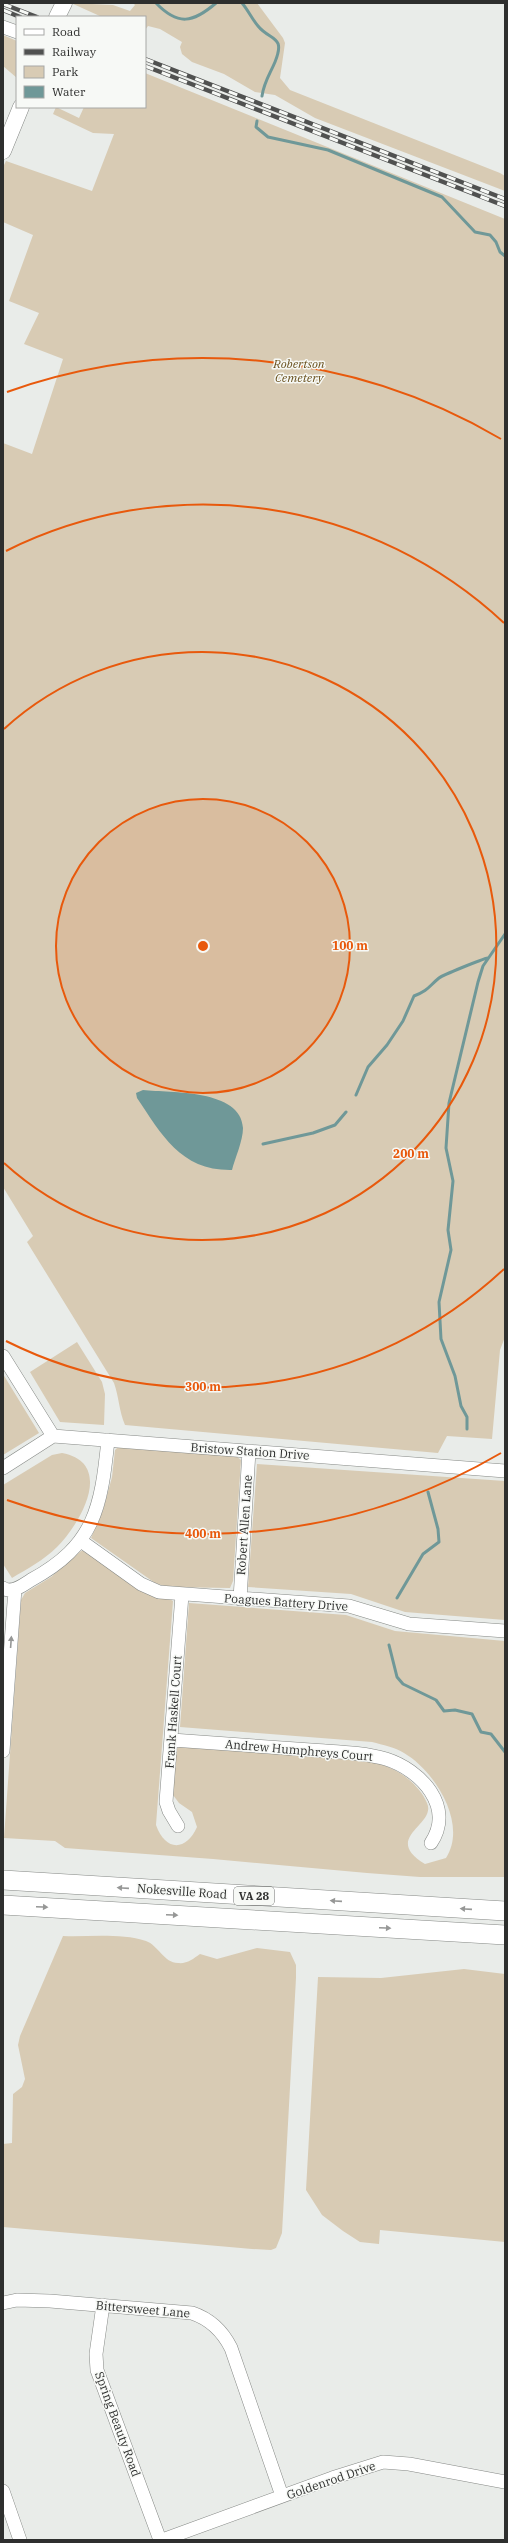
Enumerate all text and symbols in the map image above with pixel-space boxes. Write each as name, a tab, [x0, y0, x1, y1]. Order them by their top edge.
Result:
legend	[16, 16, 146, 108]
text: Road	[52, 24, 81, 39]
text: Railway	[52, 44, 97, 59]
text: Park	[52, 64, 78, 79]
text: Water	[52, 84, 86, 99]
park label: Robertson Cemetery	[272, 356, 325, 385]
text: 100 m	[332, 938, 368, 953]
centre of rings	[196, 939, 210, 953]
text: 200 m	[393, 1146, 429, 1161]
text: 300 m	[185, 1379, 221, 1394]
street label: Bristow Station Drive	[190, 1439, 310, 1463]
street label: Robert Allen Lane	[233, 1474, 255, 1576]
text: 400 m	[185, 1526, 221, 1541]
street label: Poagues Battery Drive	[224, 1590, 348, 1614]
one-way arrow	[7, 1636, 14, 1648]
street label: Frank Haskell Court	[162, 1655, 184, 1769]
street label: Andrew Humphreys Court	[224, 1736, 374, 1764]
street label: Nokesville Road	[136, 1880, 228, 1902]
one-way arrow	[117, 1884, 129, 1891]
road number: VA 28	[234, 1887, 274, 1905]
one-way arrow	[330, 1897, 342, 1904]
one-way arrow	[36, 1904, 48, 1911]
one-way arrow	[460, 1905, 472, 1912]
one-way arrow	[166, 1911, 178, 1918]
one-way arrow	[379, 1924, 391, 1931]
street label: Bittersweet Lane	[95, 2297, 191, 2321]
street label: Spring Beauty Road	[92, 2369, 144, 2479]
street label: Goldenrod Drive	[285, 2458, 377, 2502]

